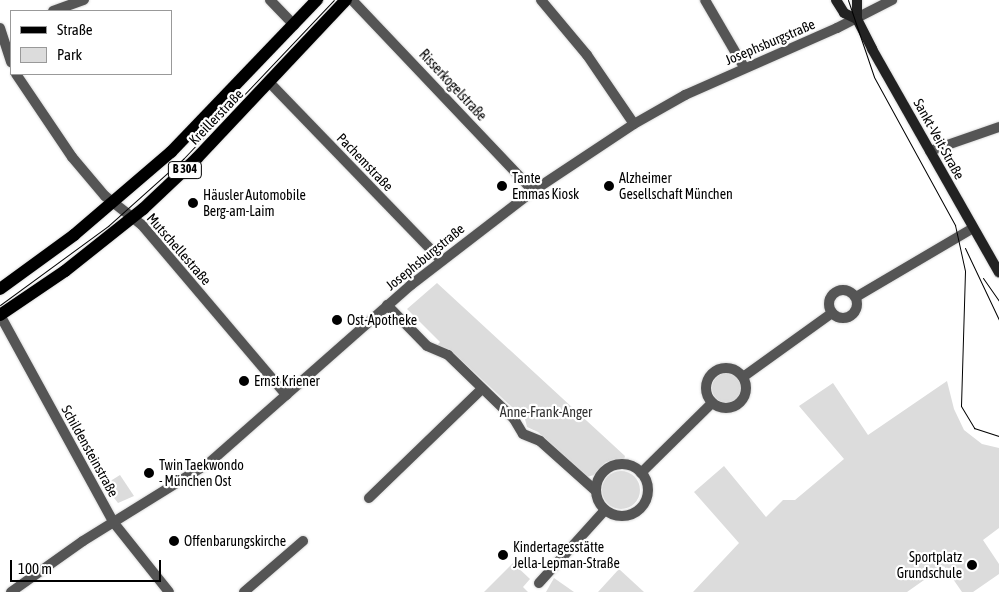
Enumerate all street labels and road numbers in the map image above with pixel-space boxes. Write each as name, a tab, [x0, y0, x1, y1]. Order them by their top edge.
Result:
street label: Josephsburgstraße	[722, 15, 818, 69]
street label: Risserkogelstraße	[416, 46, 490, 124]
street label: Kreillerstraße	[185, 86, 247, 148]
street label: Sankt-Veit-Straße	[910, 96, 968, 182]
street label: Pachemstraße	[333, 130, 397, 194]
road number: B 304	[168, 160, 202, 180]
street label: Mutschellestraße	[143, 210, 215, 288]
street label: Josephsburgstraße	[382, 220, 468, 294]
street label: Schildensteinstraße	[58, 402, 122, 500]

